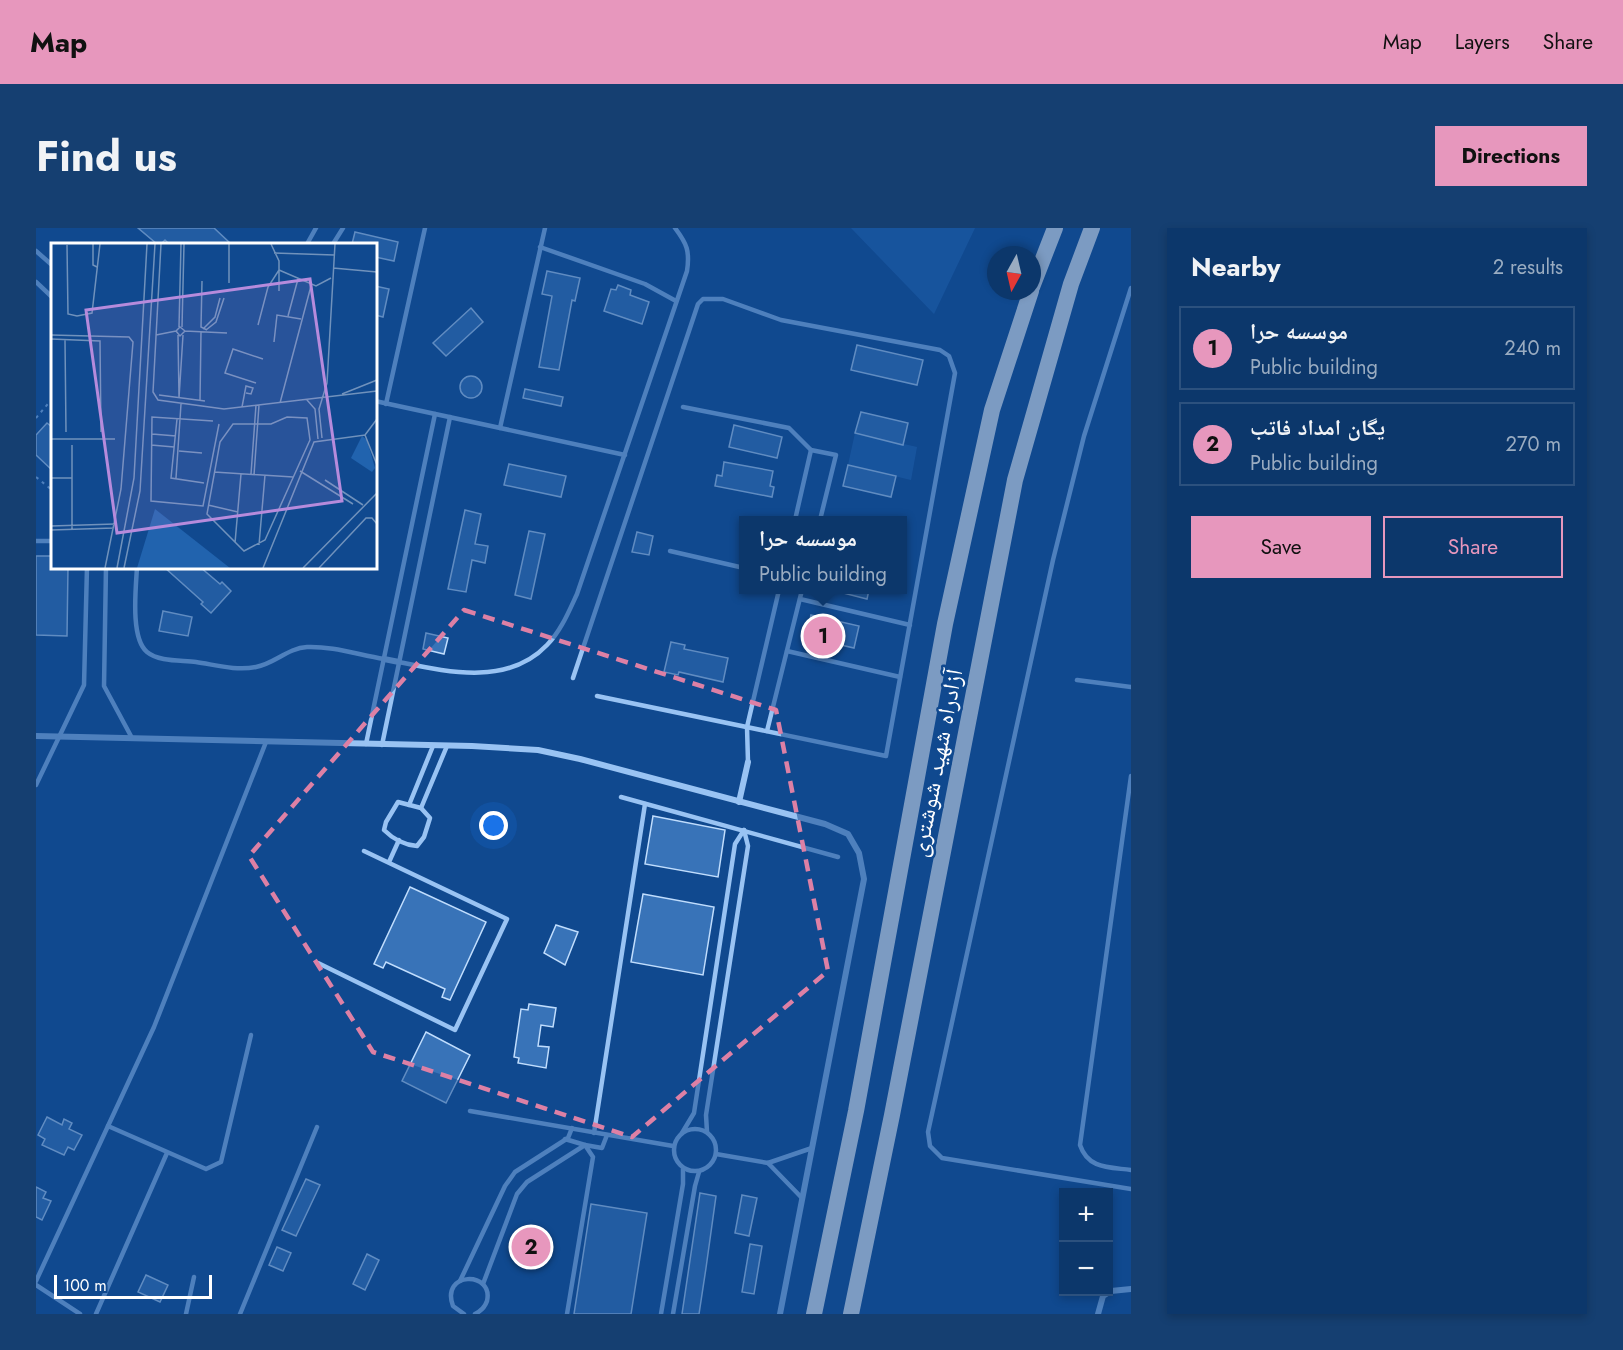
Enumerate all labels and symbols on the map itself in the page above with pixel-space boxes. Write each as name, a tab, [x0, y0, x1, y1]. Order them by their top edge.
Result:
inset map	[51, 243, 376, 568]
north arrow	[987, 246, 1041, 300]
pin: 1	[804, 614, 842, 658]
street label: آزادراه شهید شوشتری	[901, 665, 972, 860]
your location	[479, 811, 508, 840]
pin: 2	[512, 1224, 550, 1270]
scale bar	[54, 1272, 212, 1300]

